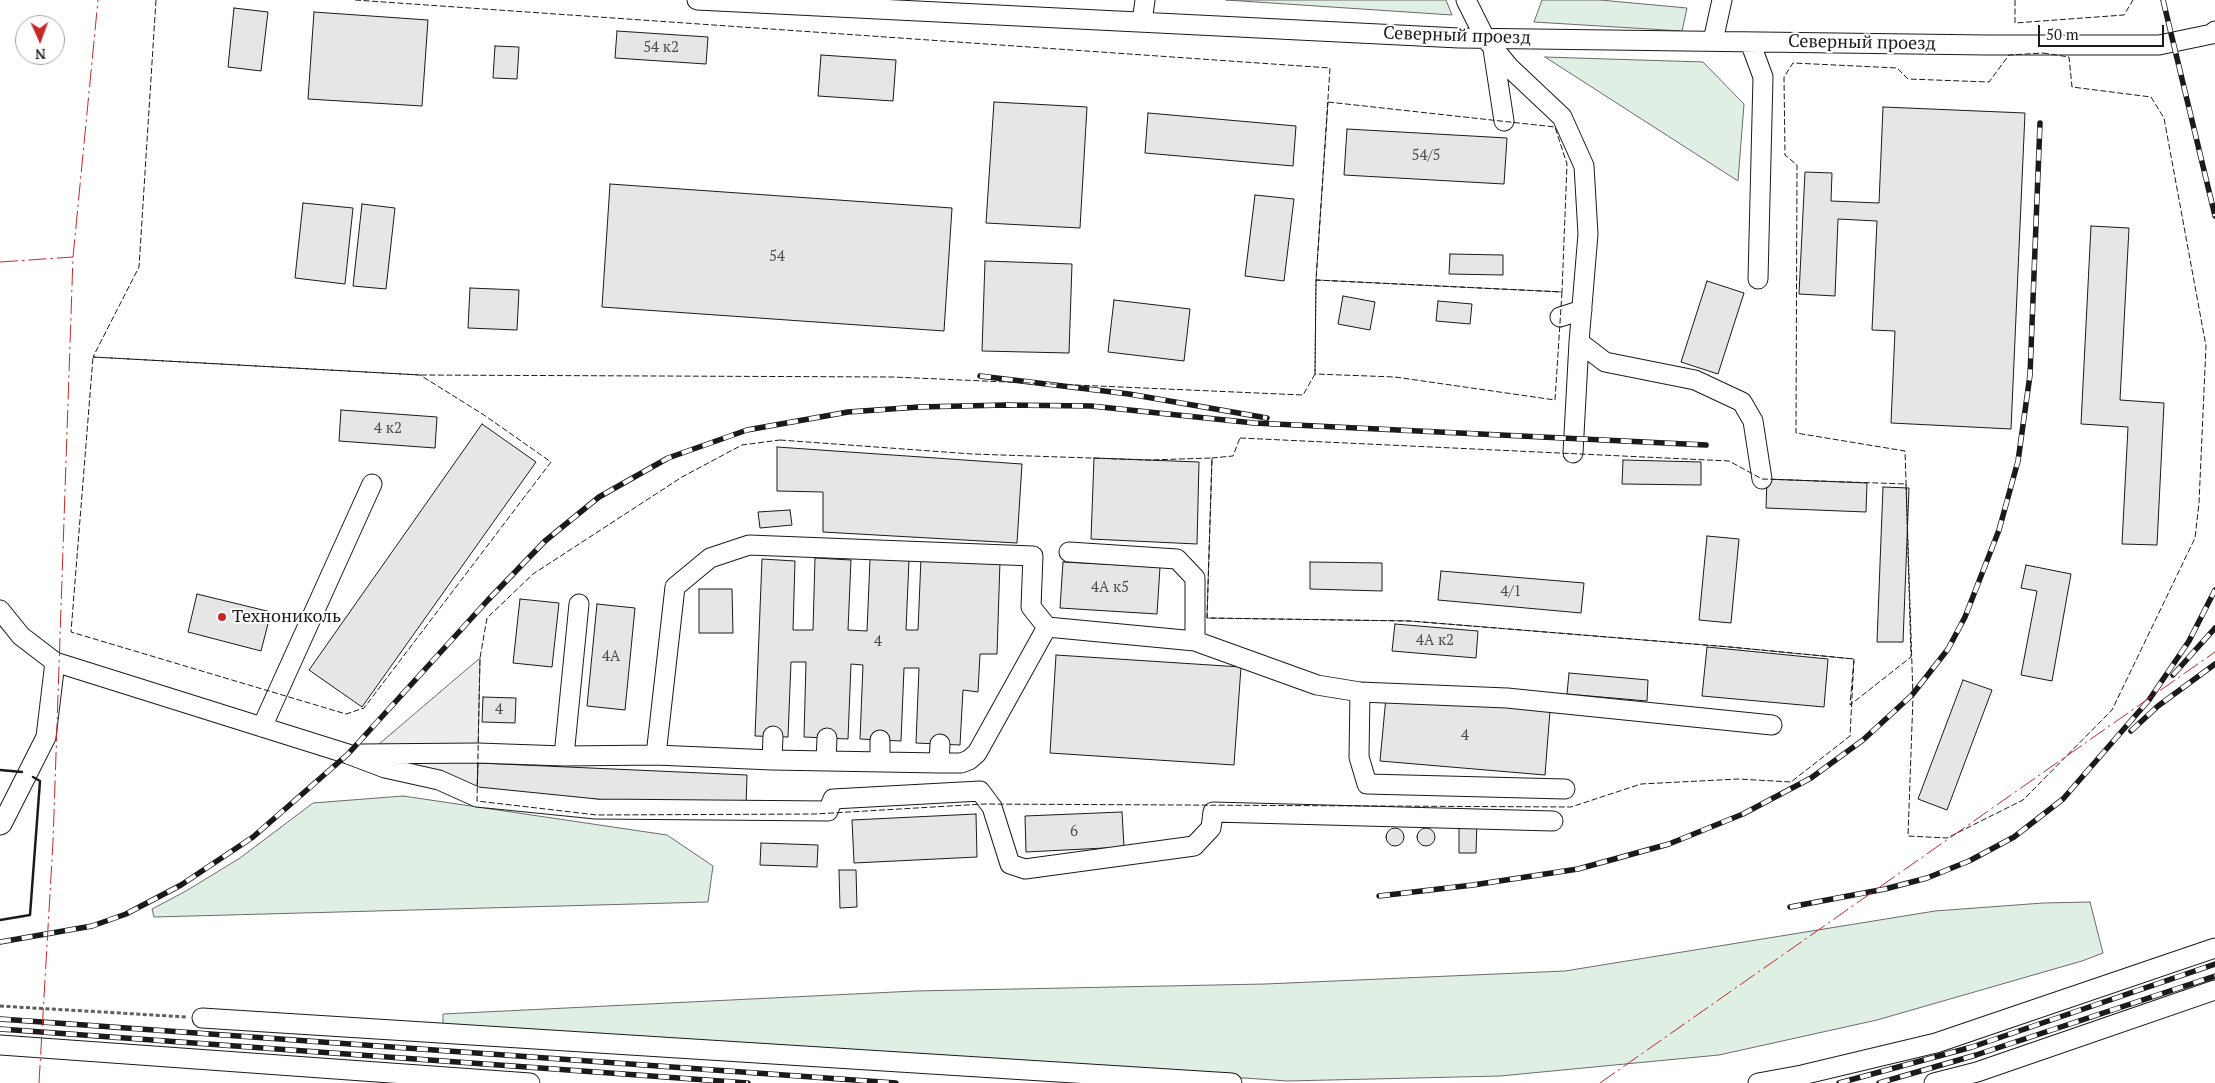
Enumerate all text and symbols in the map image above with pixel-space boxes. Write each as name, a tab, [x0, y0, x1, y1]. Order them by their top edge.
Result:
north arrow	[15, 15, 65, 65]
scale bar	[2040, 15, 2166, 47]
street label: Северный проезд	[1383, 23, 1531, 49]
text: 50 m	[2046, 24, 2079, 44]
street label: Северный проезд	[1788, 31, 1936, 55]
house number: 54 к2	[643, 39, 679, 57]
text: N	[35, 45, 46, 64]
house number: 54/5	[1411, 147, 1441, 165]
house number: 54	[769, 248, 785, 266]
house number: 4 к2	[374, 420, 402, 438]
house number: 4А к5	[1091, 579, 1129, 597]
house number: 4/1	[1500, 583, 1522, 601]
place label: Технониколь	[232, 606, 341, 628]
marker: Технониколь	[216, 611, 228, 623]
house number: 4А к2	[1416, 632, 1454, 650]
house number: 4	[874, 633, 882, 651]
house number: 4А	[602, 648, 620, 666]
house number: 4	[495, 701, 503, 719]
house number: 4	[1461, 727, 1469, 745]
house number: 6	[1070, 823, 1078, 841]

